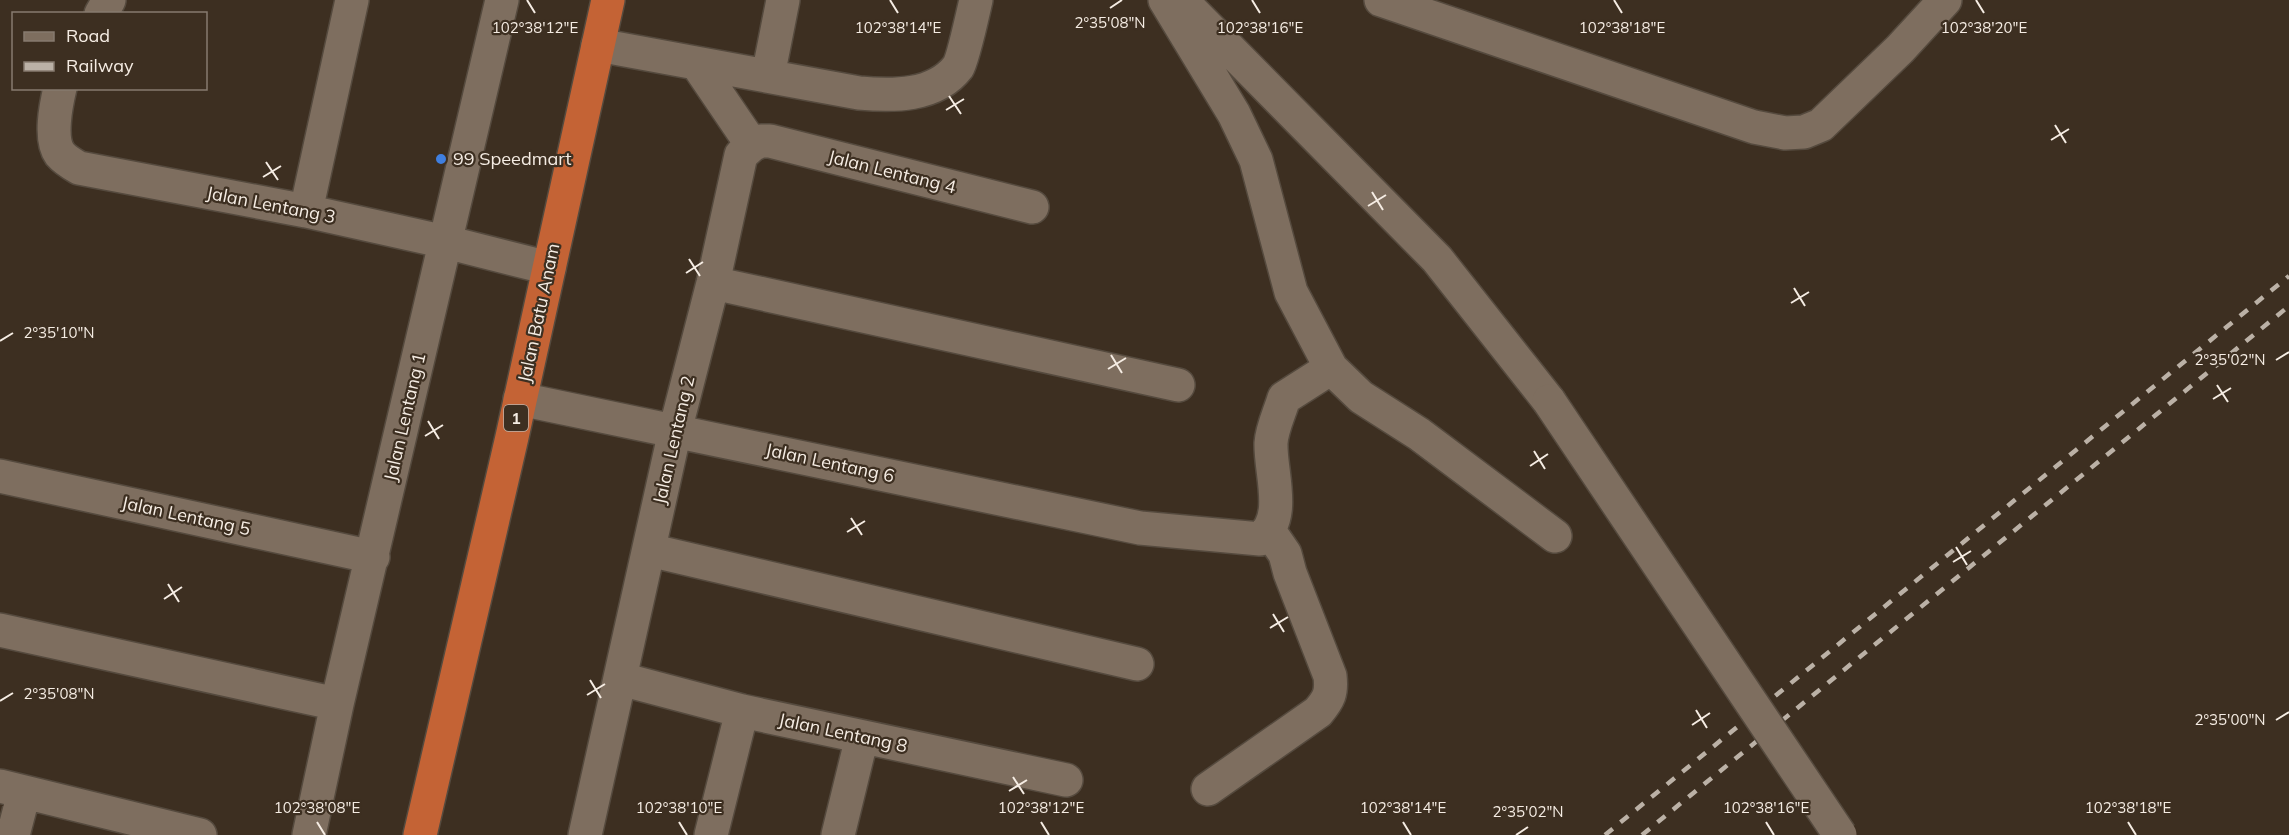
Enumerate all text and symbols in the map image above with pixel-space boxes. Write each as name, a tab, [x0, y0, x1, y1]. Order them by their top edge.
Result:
legend	[12, 12, 207, 90]
text: 2°35'08"N	[1075, 13, 1145, 32]
text: 102°38'12"E	[492, 18, 578, 37]
text: 102°38'14"E	[855, 18, 941, 37]
text: 102°38'16"E	[1217, 18, 1303, 37]
text: 102°38'18"E	[1579, 18, 1665, 37]
text: 102°38'20"E	[1941, 18, 2027, 37]
text: Road	[66, 24, 110, 47]
text: Railway	[66, 54, 134, 77]
street label: Jalan Lentang 4	[826, 144, 959, 199]
place label: 99 Speedmart	[453, 147, 572, 170]
marker: 99 Speedmart	[434, 152, 448, 166]
street label: Jalan Lentang 3	[205, 181, 338, 228]
street label: Jalan Batu Anam	[513, 241, 565, 385]
text: 2°35'10"N	[24, 323, 94, 342]
street label: Jalan Lentang 1	[379, 350, 430, 483]
text: 2°35'02"N	[2195, 350, 2265, 369]
street label: Jalan Lentang 2	[648, 373, 699, 506]
road number: 1	[504, 405, 528, 431]
street label: Jalan Lentang 6	[764, 438, 897, 487]
street label: Jalan Lentang 5	[120, 491, 253, 540]
text: 2°35'08"N	[24, 684, 94, 703]
street label: Jalan Lentang 8	[777, 708, 910, 757]
text: 2°35'00"N	[2195, 710, 2265, 729]
text: 102°38'08"E	[274, 798, 360, 817]
text: 102°38'10"E	[636, 798, 722, 817]
text: 102°38'12"E	[998, 798, 1084, 817]
text: 102°38'14"E	[1360, 798, 1446, 817]
text: 102°38'16"E	[1723, 798, 1809, 817]
text: 102°38'18"E	[2085, 798, 2171, 817]
text: 2°35'02"N	[1493, 802, 1563, 821]

